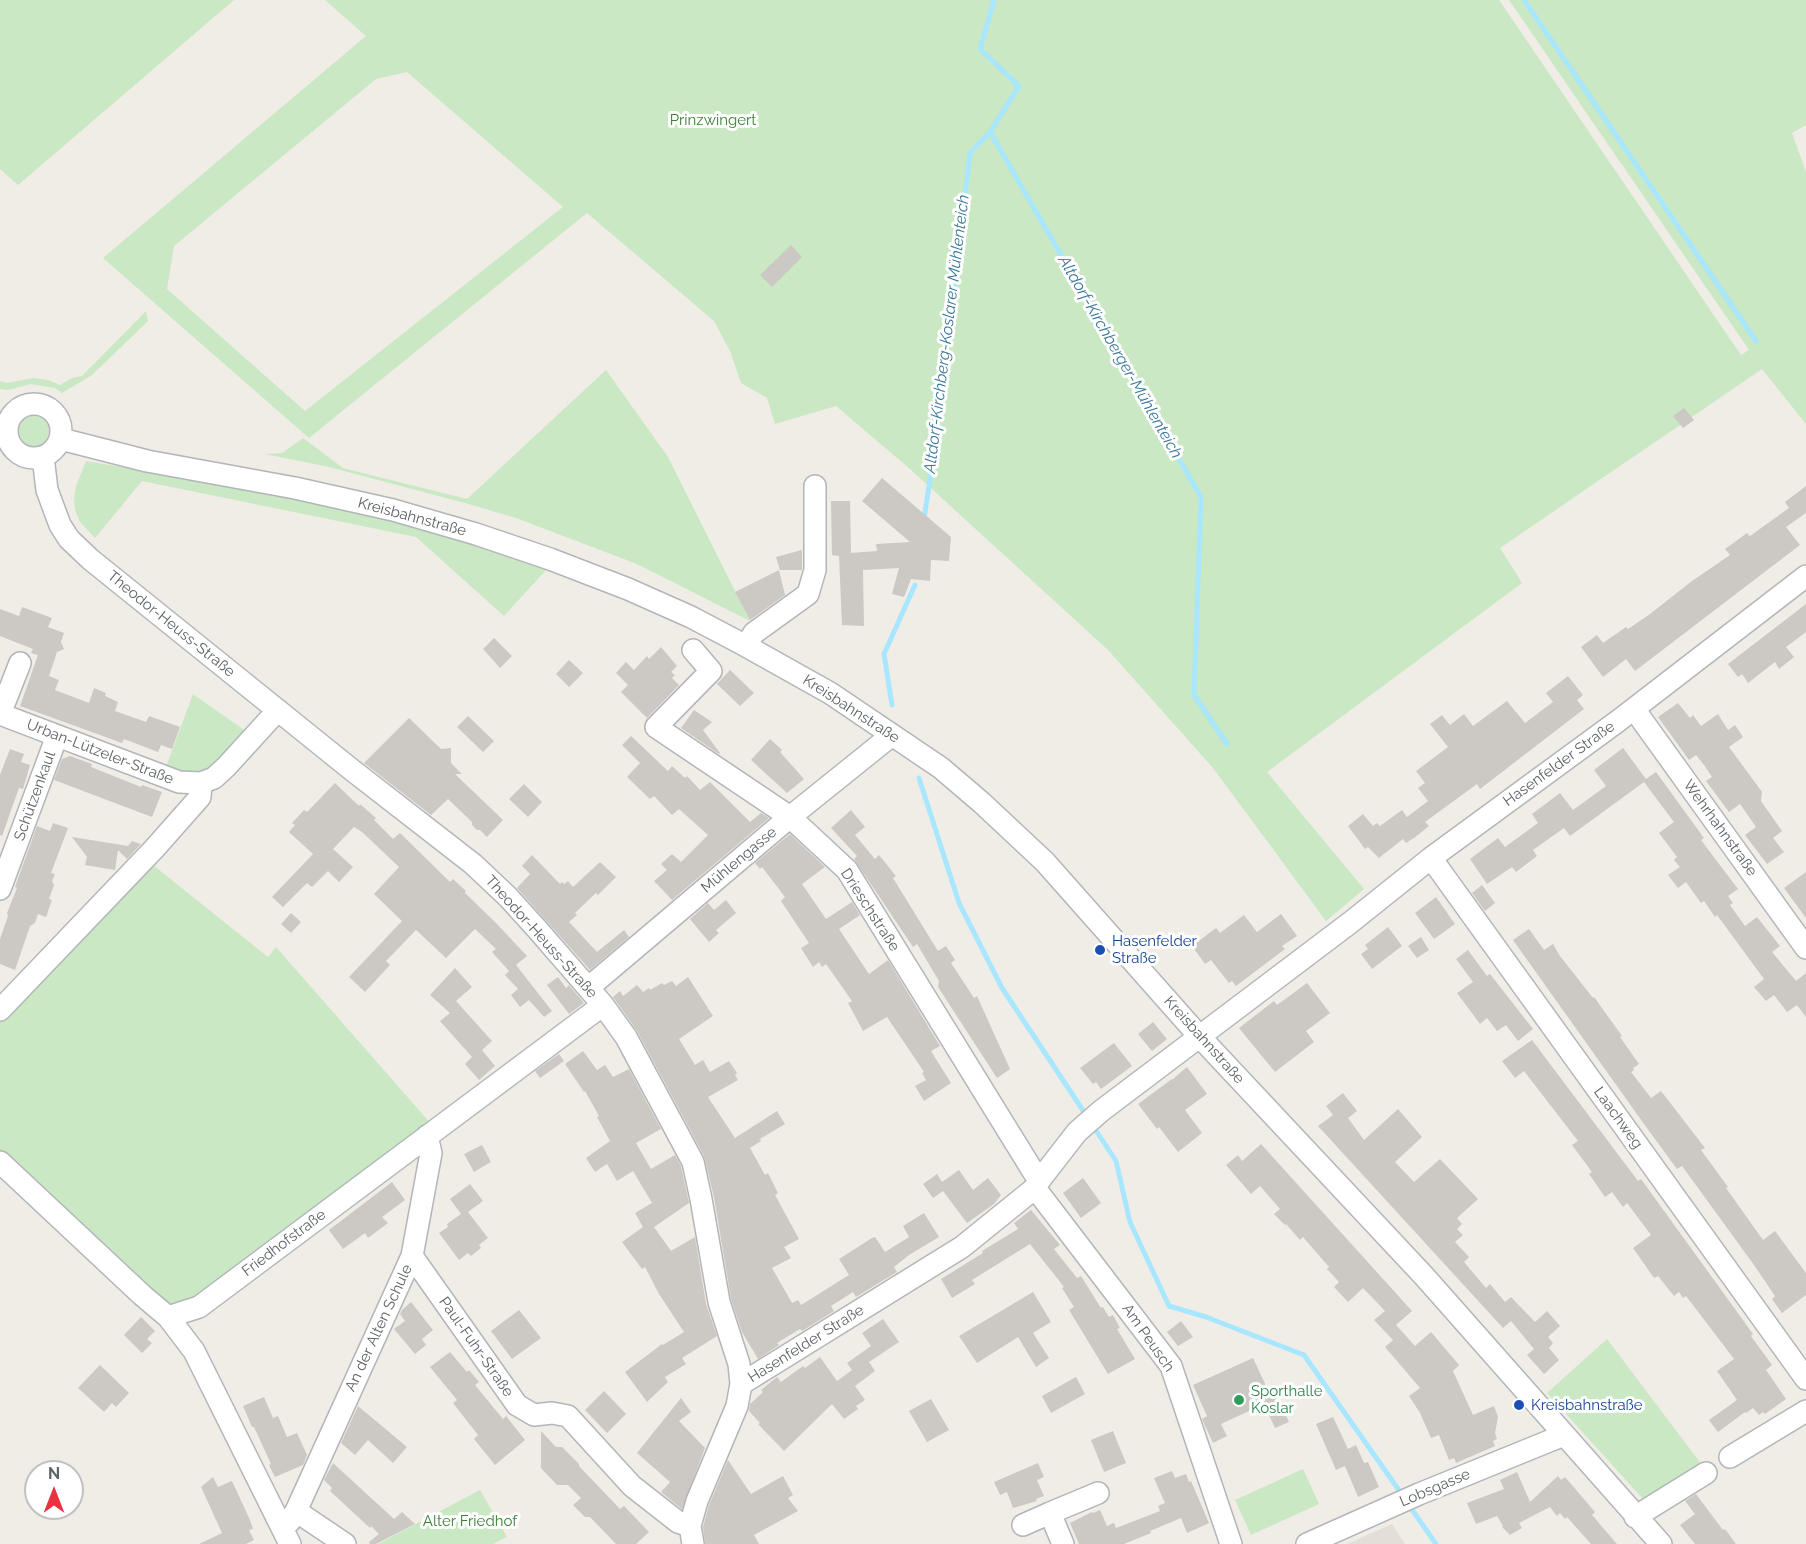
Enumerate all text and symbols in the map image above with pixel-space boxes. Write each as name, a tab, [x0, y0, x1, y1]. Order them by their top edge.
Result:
park label: Prinzwingert	[670, 111, 756, 129]
water label: Altdorf-Kirchberg-Koslarer Mühlenteich	[920, 194, 974, 474]
water label: Altdorf-Kirchberger-Mühlenteich	[1054, 252, 1186, 462]
street label: Kreisbahnstraße	[356, 494, 468, 540]
street label: Theodor-Heuss-Straße	[104, 567, 238, 681]
street label: Kreisbahnstraße	[799, 671, 903, 747]
street label: Urban-Lützeler-Straße	[24, 716, 176, 788]
street label: Hasenfelder Straße	[1500, 718, 1618, 810]
street label: Schützenkaul	[10, 749, 60, 843]
street label: Wehrhahnstraße	[1679, 776, 1761, 880]
street label: Mühlengasse	[698, 823, 780, 897]
street label: Drieschstraße	[837, 865, 903, 955]
street label: Theodor-Heuss-Straße	[481, 872, 601, 1002]
place label: Hasenfelder Straße	[1112, 932, 1197, 967]
marker: Hasenfelder Straße	[1093, 943, 1107, 957]
street label: Kreisbahnstraße	[1160, 992, 1248, 1088]
street label: Laachweg	[1590, 1084, 1646, 1152]
street label: Friedhofstraße	[239, 1206, 329, 1280]
street label: An der Alten Schule	[342, 1262, 416, 1394]
street label: Paul-Fuhr-Straße	[435, 1294, 517, 1400]
street label: Hasenfelder Straße	[745, 1301, 867, 1387]
street label: Am Peusch	[1118, 1301, 1178, 1375]
place label: Sporthalle Koslar	[1251, 1382, 1322, 1417]
marker: Sporthalle Koslar	[1232, 1393, 1246, 1407]
place label: Kreisbahnstraße	[1531, 1396, 1643, 1414]
marker: Kreisbahnstraße	[1512, 1398, 1526, 1412]
north arrow	[24, 1460, 84, 1520]
text: N	[48, 1464, 60, 1483]
street label: Lobsgasse	[1397, 1465, 1473, 1511]
park label: Alter Friedhof	[423, 1512, 517, 1530]

